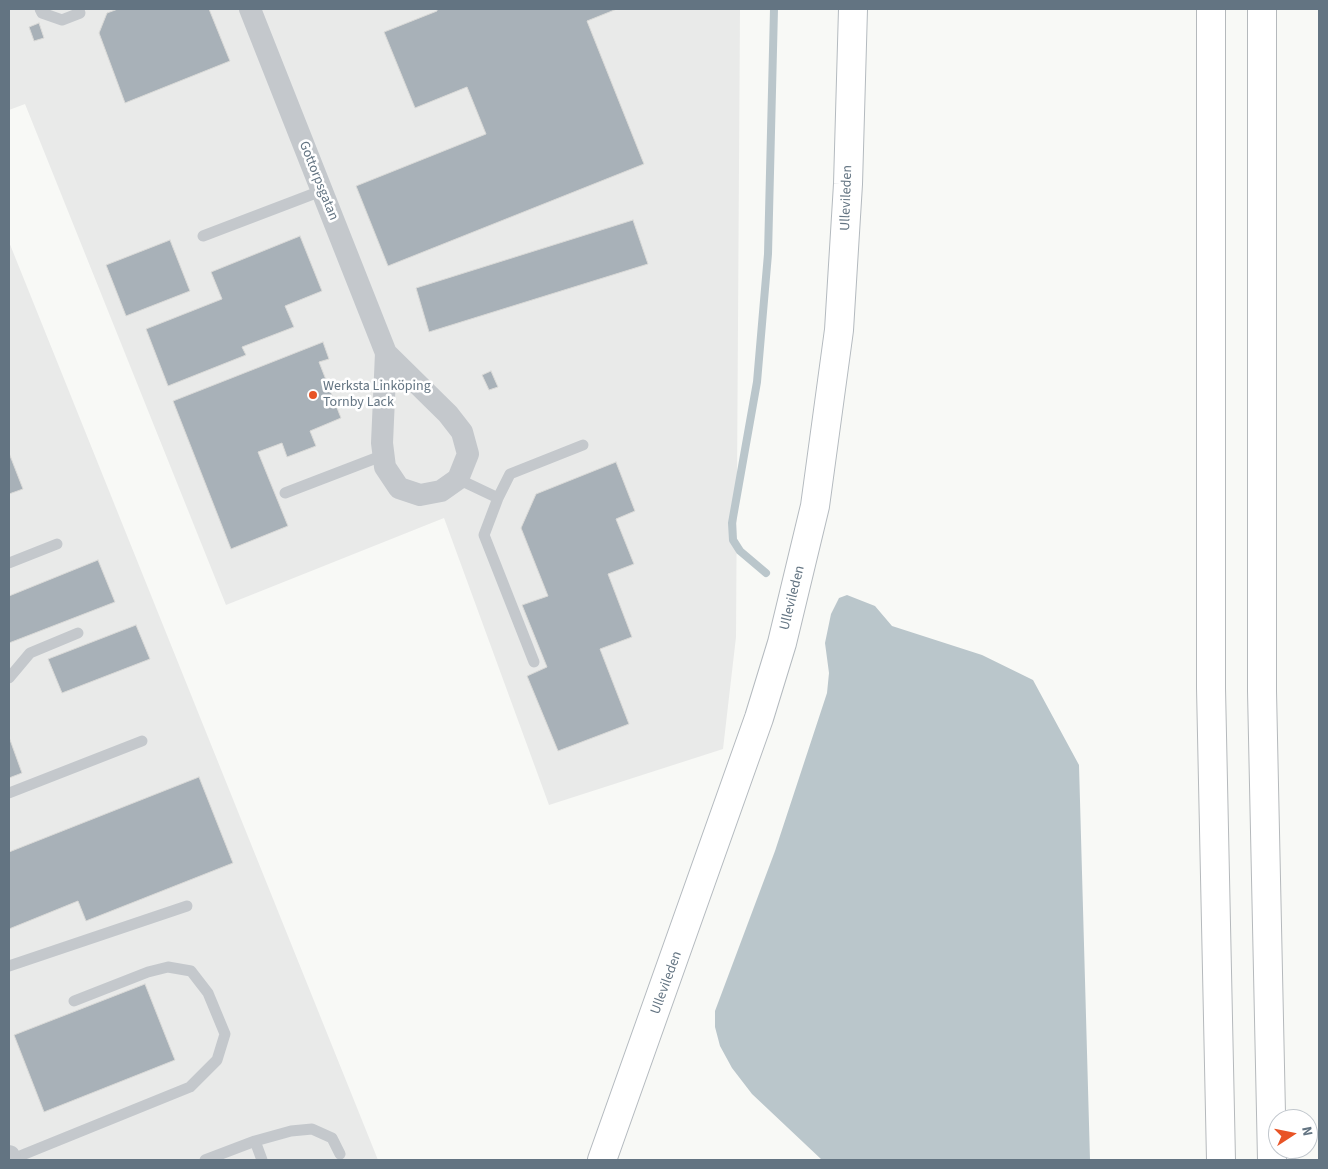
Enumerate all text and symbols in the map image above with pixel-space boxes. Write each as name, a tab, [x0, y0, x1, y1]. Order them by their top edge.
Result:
street label: Gottorpsgatan	[295, 139, 341, 223]
street label: Ullevileden	[837, 165, 857, 231]
place label: Werksta Linköping Tornby Lack	[323, 379, 431, 412]
marker: Werksta Linköping Tornby Lack	[307, 389, 319, 401]
street label: Ullevileden	[777, 564, 809, 632]
street label: Ullevileden	[648, 949, 686, 1017]
north arrow	[1268, 1109, 1318, 1159]
text: N	[1296, 1125, 1317, 1138]

